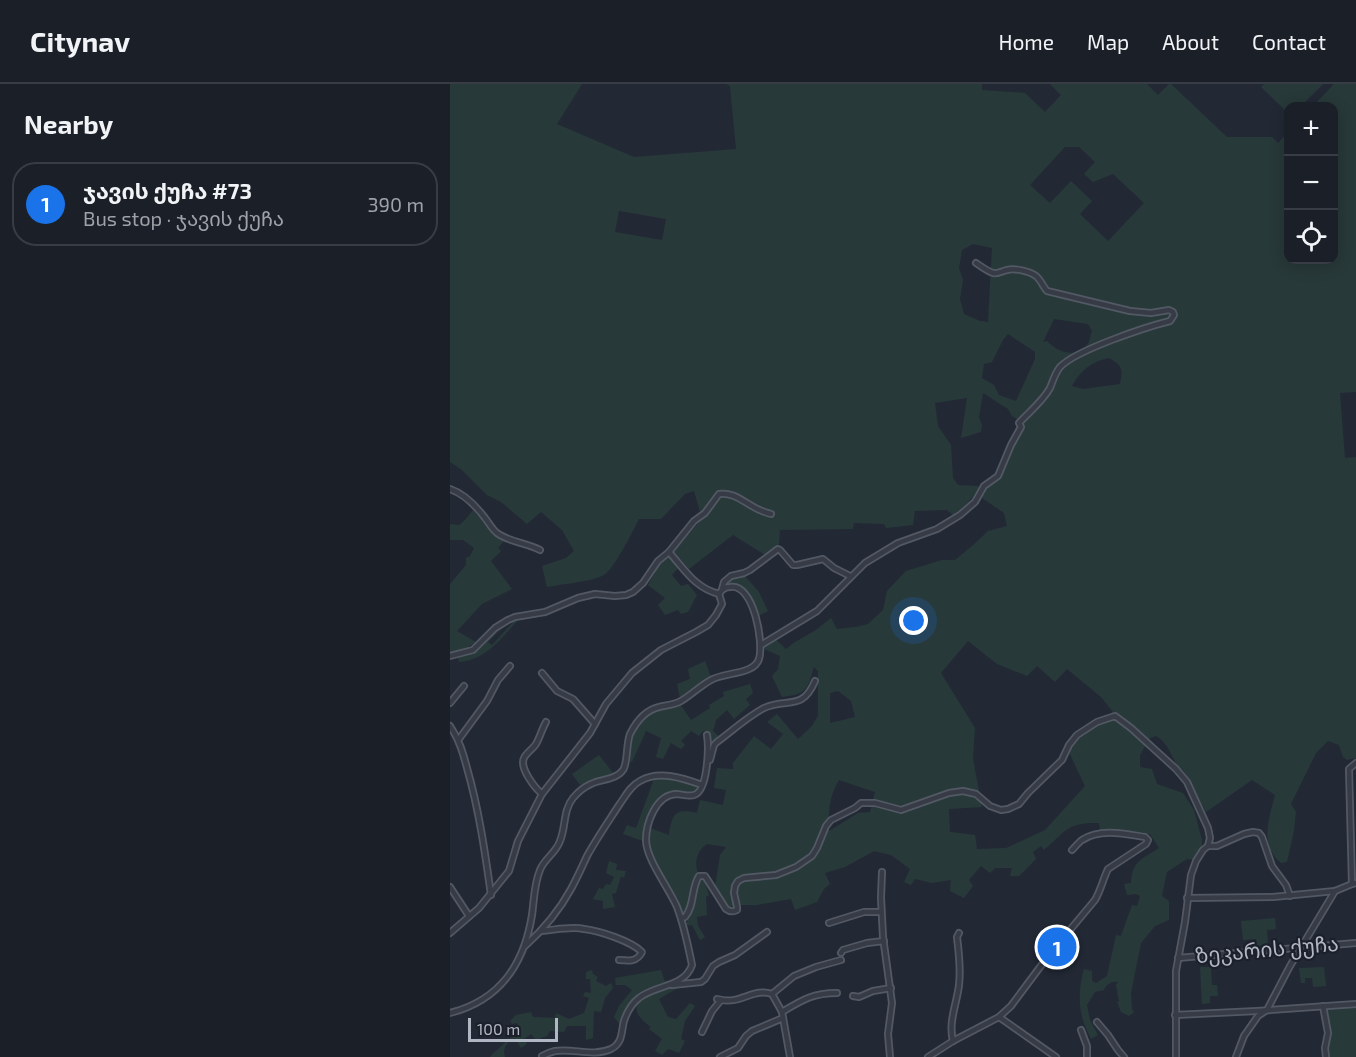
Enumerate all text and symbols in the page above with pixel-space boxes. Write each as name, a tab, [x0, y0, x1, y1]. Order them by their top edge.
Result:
text: Citynav	[30, 24, 130, 58]
text: Home	[998, 29, 1054, 54]
text: Map	[1087, 29, 1129, 54]
text: About	[1162, 29, 1219, 54]
text: Contact	[1252, 29, 1326, 54]
map controls	[1284, 102, 1338, 264]
button: +	[1284, 102, 1338, 156]
text: Nearby	[24, 108, 113, 139]
button: −	[1284, 156, 1338, 210]
text: ჯავის ქუჩა #73	[83, 177, 252, 203]
text: 1	[41, 192, 50, 216]
text: 390 m	[367, 192, 424, 216]
text: Bus stop · ჯავის ქუჩა	[83, 206, 284, 230]
button: locate	[1284, 210, 1338, 264]
your location	[899, 606, 928, 635]
pin: 1	[1038, 924, 1076, 970]
street label: ზეკარის ქუჩა	[1194, 930, 1340, 968]
scale bar	[468, 1015, 558, 1042]
text: 100 m	[477, 1019, 520, 1038]

